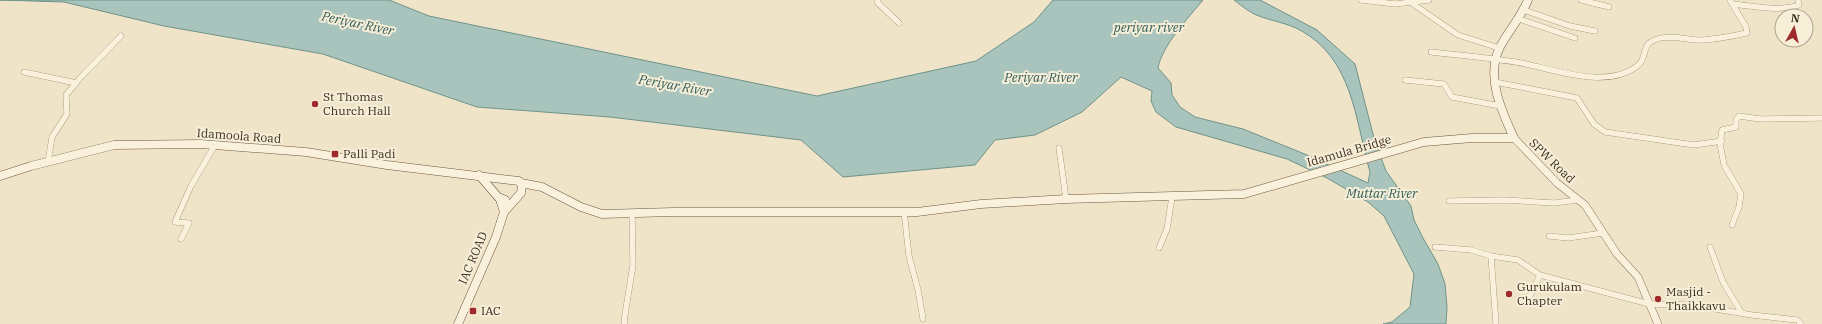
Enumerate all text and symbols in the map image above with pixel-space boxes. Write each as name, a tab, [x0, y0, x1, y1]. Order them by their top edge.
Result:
water label: Periyar River	[319, 7, 396, 40]
north arrow	[1774, 8, 1814, 48]
text: N	[1790, 11, 1801, 26]
water label: periyar river	[1112, 19, 1185, 36]
water label: Periyar River	[1003, 69, 1078, 86]
water label: Periyar River	[636, 71, 713, 100]
place label: St Thomas Church Hall	[323, 89, 391, 118]
marker: St Thomas Church Hall	[310, 99, 320, 109]
street label: Idamoola Road	[196, 125, 282, 146]
street label: Idamula Bridge	[1305, 131, 1393, 170]
street label: SPW Road	[1526, 135, 1578, 186]
place label: Palli Padi	[343, 146, 396, 161]
marker: Palli Padi	[330, 149, 340, 159]
water label: Muttar River	[1345, 185, 1418, 202]
street label: IAC ROAD	[455, 229, 490, 286]
place label: Gurukulam Chapter	[1517, 279, 1583, 308]
place label: Masjid - Thaikkavu	[1666, 284, 1726, 313]
marker: Gurukulam Chapter	[1504, 289, 1514, 299]
marker: Masjid - Thaikkavu	[1653, 294, 1663, 304]
place label: IAC	[481, 303, 501, 318]
marker: IAC	[468, 306, 478, 316]

